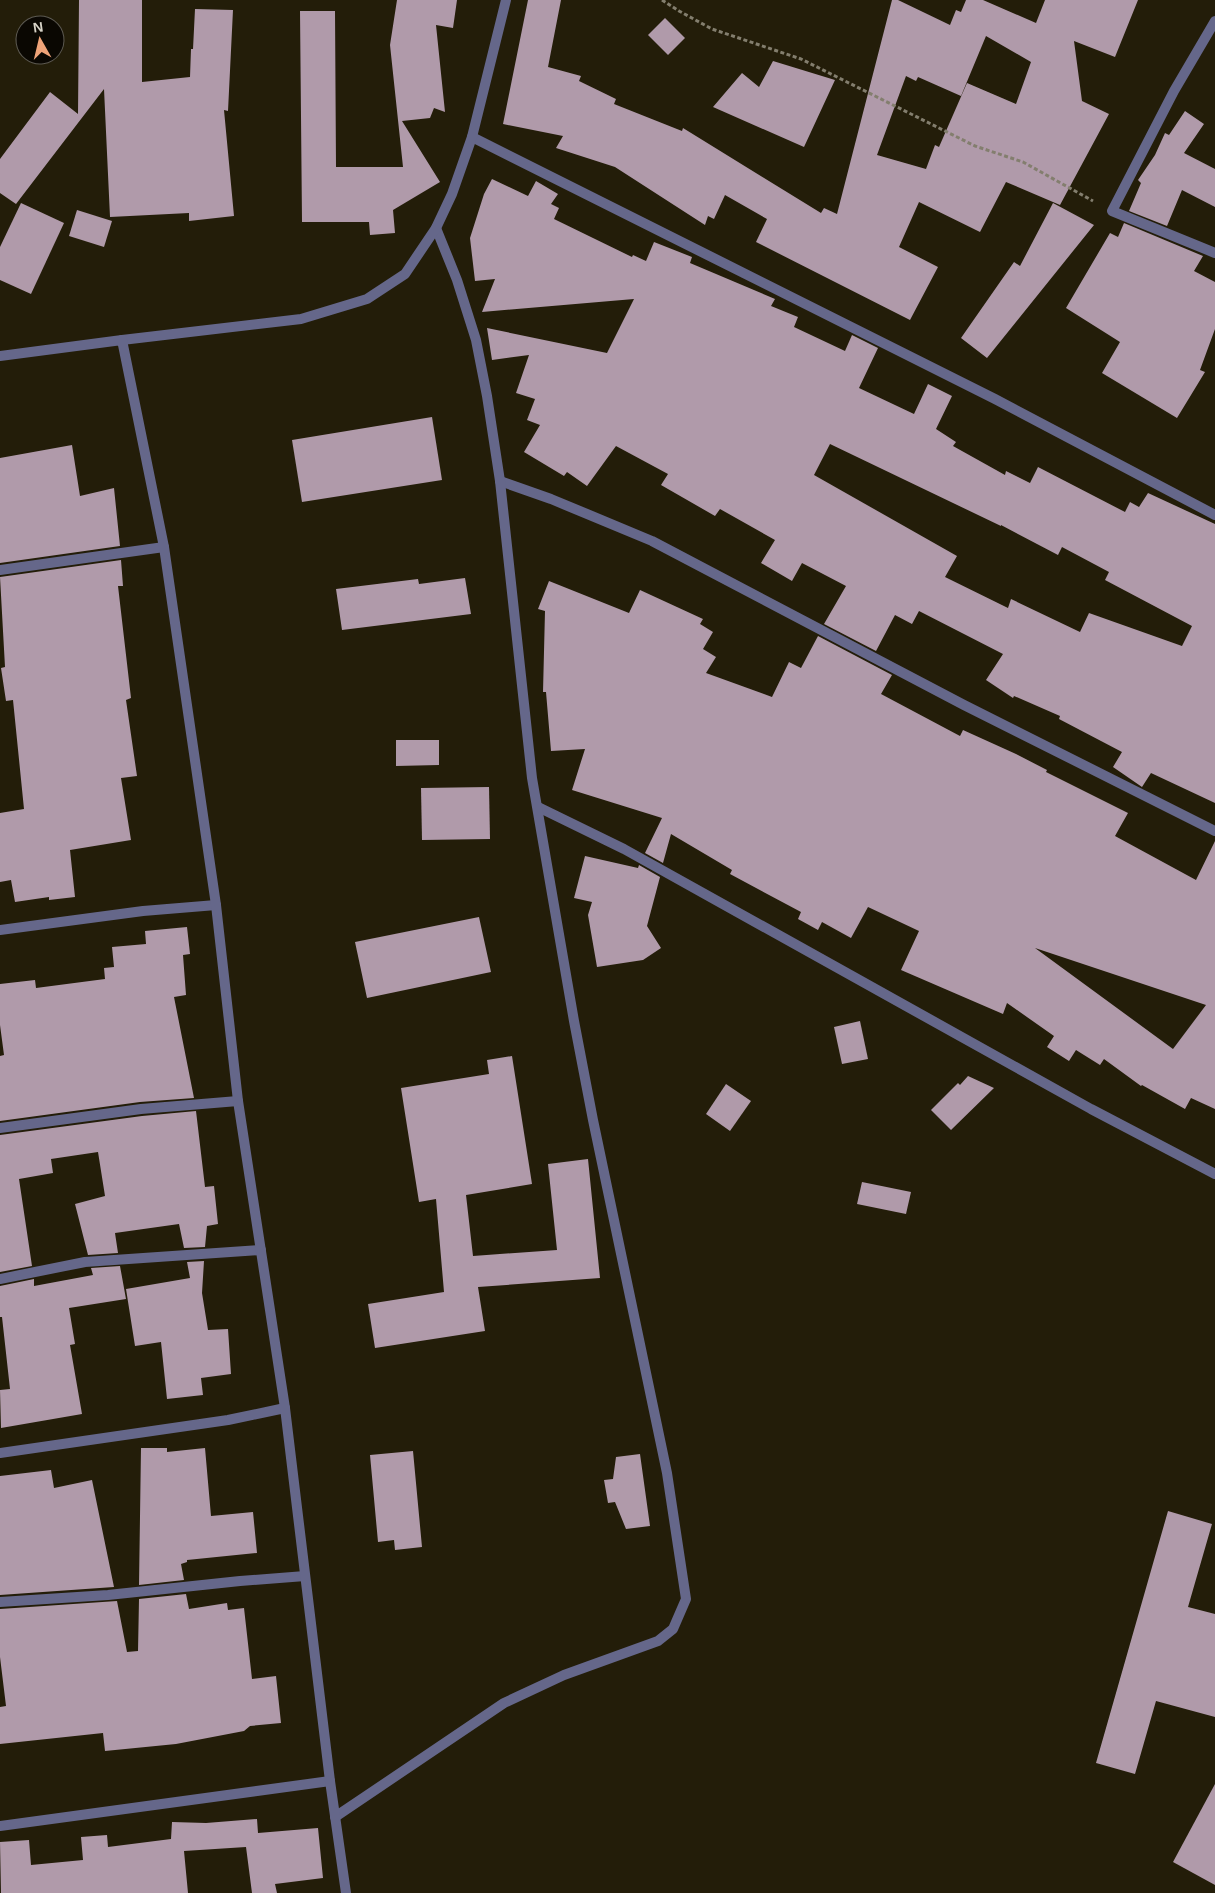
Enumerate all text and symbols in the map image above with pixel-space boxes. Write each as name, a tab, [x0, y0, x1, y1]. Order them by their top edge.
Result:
north arrow	[15, 15, 65, 65]
text: N	[32, 18, 44, 36]

